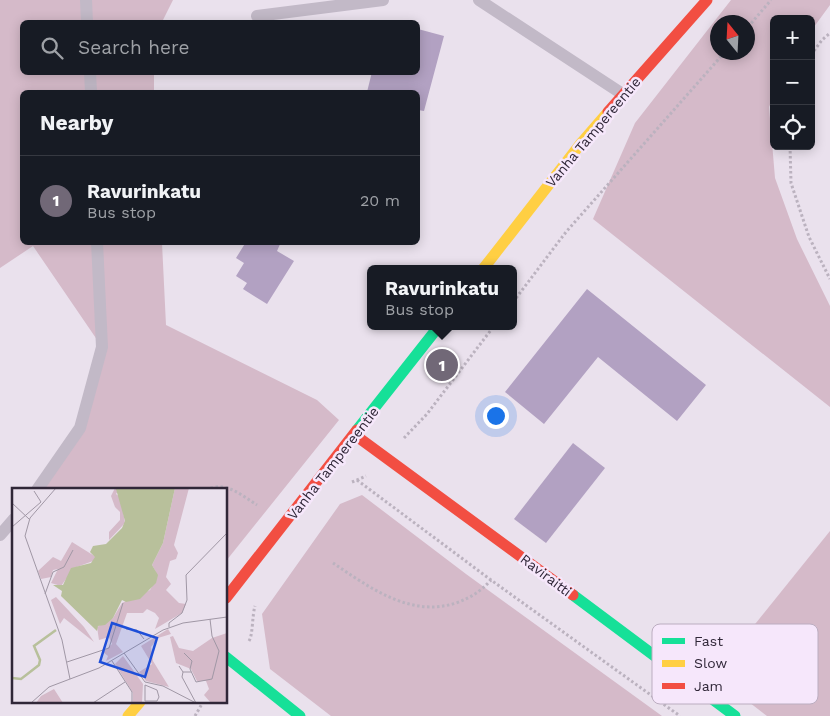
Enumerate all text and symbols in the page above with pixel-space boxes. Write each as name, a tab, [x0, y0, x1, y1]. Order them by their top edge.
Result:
north arrow	[710, 15, 755, 60]
map controls	[770, 15, 815, 150]
button: +	[770, 15, 815, 60]
search box	[20, 20, 420, 75]
icon: search	[38, 34, 66, 62]
text: Search here	[78, 36, 189, 59]
button: −	[770, 60, 815, 105]
street label: Vanha Tampereentie	[542, 74, 644, 190]
button: locate	[770, 105, 815, 150]
text: Nearby	[40, 110, 113, 135]
text: Ravurinkatu	[87, 180, 201, 203]
text: 1	[53, 191, 59, 210]
text: 20 m	[360, 191, 400, 210]
text: Bus stop	[87, 203, 156, 222]
popup	[367, 265, 517, 330]
text: Ravurinkatu	[385, 277, 499, 300]
text: Bus stop	[385, 300, 454, 319]
pin: 1	[426, 346, 458, 384]
street label: Vanha Tampereentie	[284, 403, 382, 523]
your location	[483, 403, 509, 429]
inset map	[12, 488, 228, 704]
street label: Raviraitti	[517, 551, 575, 599]
legend	[652, 624, 818, 704]
text: Fast	[694, 633, 723, 649]
text: Slow	[694, 655, 727, 671]
text: Jam	[694, 678, 723, 694]

